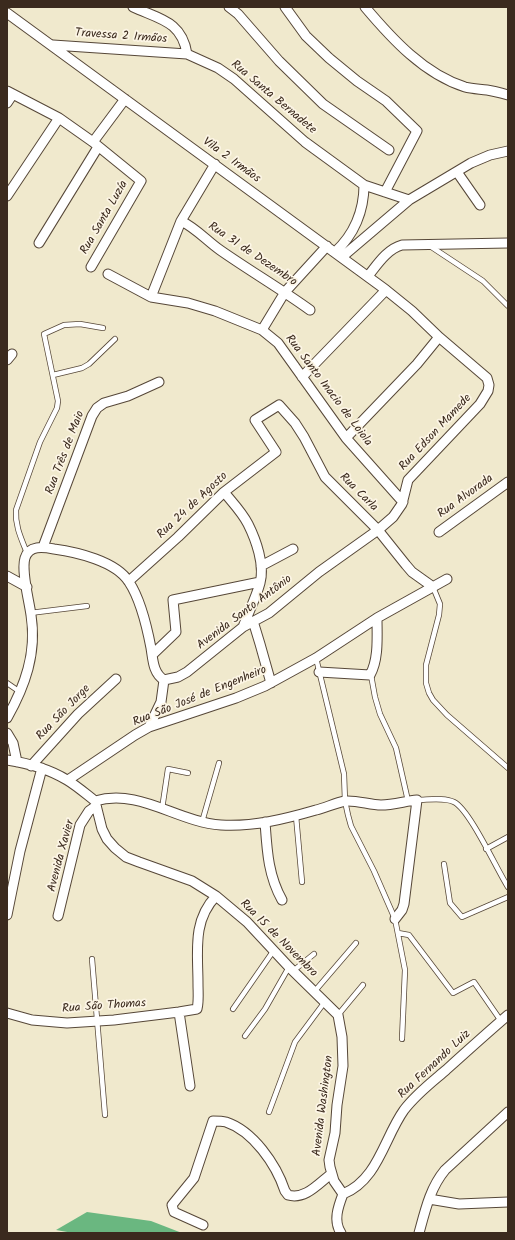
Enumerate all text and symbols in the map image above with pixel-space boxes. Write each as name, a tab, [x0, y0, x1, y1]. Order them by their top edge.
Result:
street label: Travessa 2 Irmãos	[74, 27, 168, 47]
street label: Rua Santa Bernadete	[227, 58, 319, 138]
street label: Vila 2 Irmãos	[199, 135, 263, 187]
street label: Rua Santa Luzía	[78, 179, 132, 257]
street label: Rua 31 de Dezembro	[205, 220, 299, 290]
street label: Rua Santo Inacio de Loiola	[281, 332, 375, 450]
street label: Rua Edson Mamede	[397, 392, 475, 474]
street label: Rua Três de Maio	[43, 409, 89, 497]
street label: Rua 24 de Agosto	[155, 470, 231, 542]
street label: Rua Carla	[336, 471, 380, 515]
street label: Rua Alvorada	[435, 472, 497, 522]
street label: Avenida Santo Antônio	[195, 573, 295, 653]
street label: Rua São José de Engenheiro	[131, 664, 269, 730]
street label: Rua São Jorge	[34, 682, 94, 744]
street label: Avenida Xavier	[45, 818, 79, 894]
street label: Rua 15 de Novembro	[236, 897, 320, 981]
street label: Rua São Thomas	[62, 997, 146, 1017]
street label: Rua Fernando Luiz	[396, 1028, 474, 1102]
street label: Avenida Washington	[311, 1055, 337, 1157]

